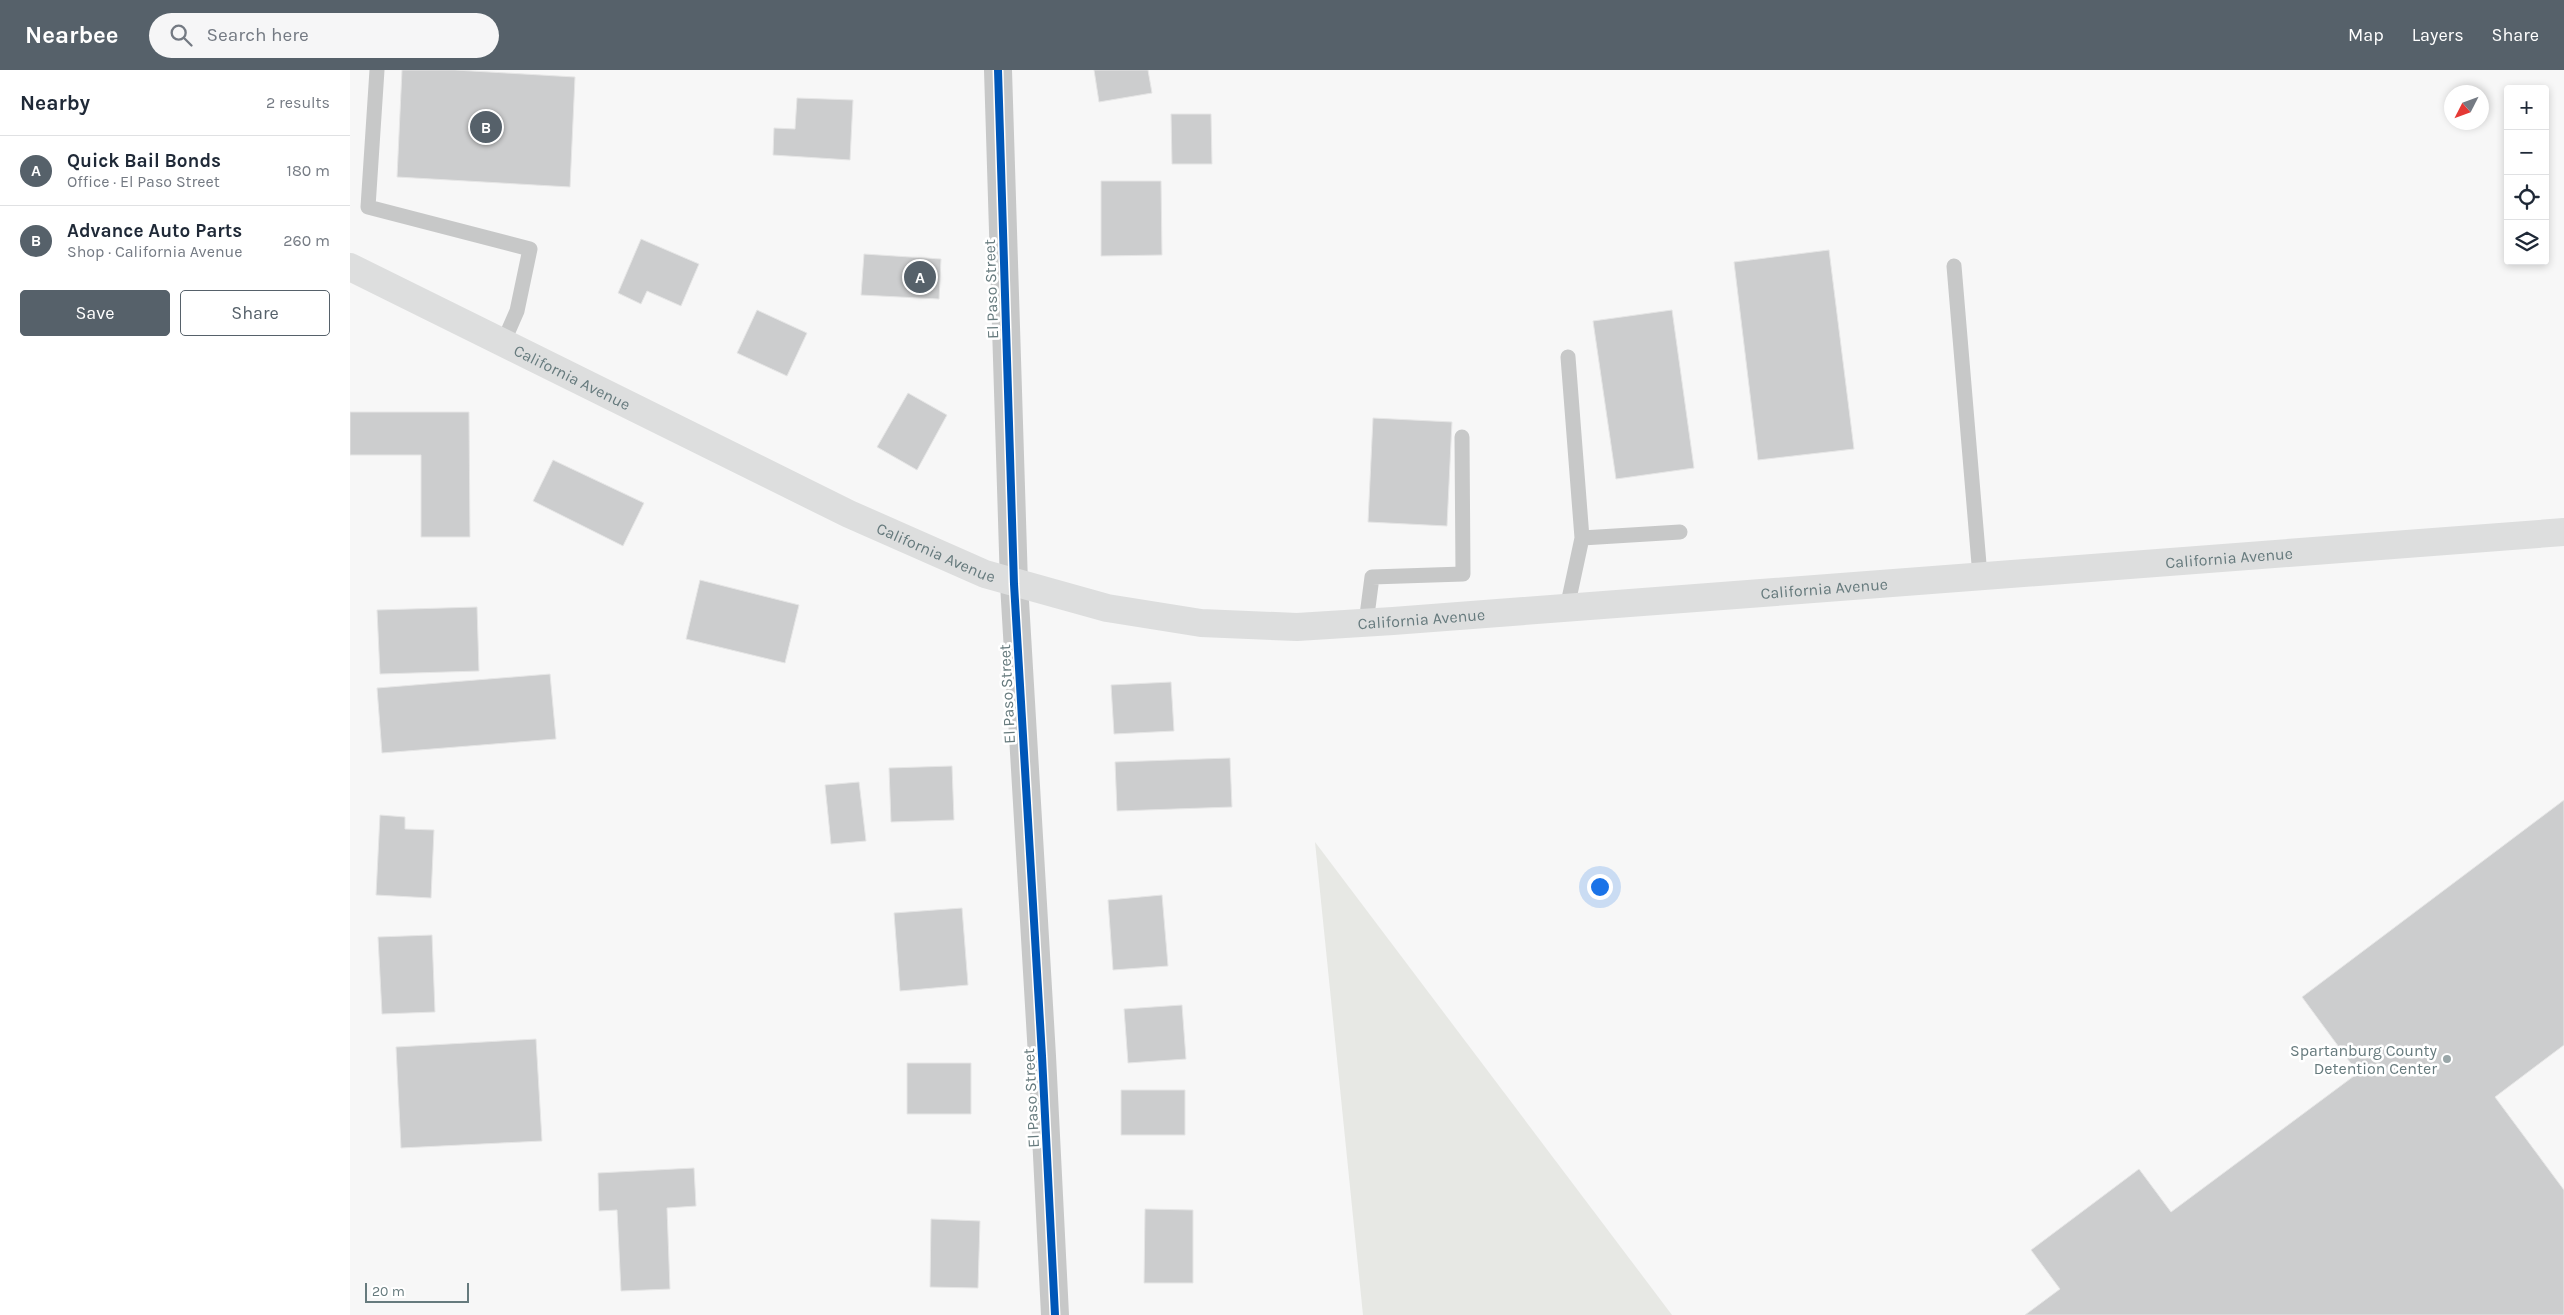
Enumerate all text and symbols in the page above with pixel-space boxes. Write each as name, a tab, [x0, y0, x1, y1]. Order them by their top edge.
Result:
search box	[149, 13, 499, 58]
text: Nearbee	[25, 21, 119, 49]
icon: search	[167, 21, 195, 49]
text: Search here	[207, 24, 309, 46]
text: Map	[2348, 24, 2384, 46]
text: Layers	[2412, 24, 2464, 46]
text: Share	[2492, 24, 2539, 46]
north arrow	[2444, 85, 2489, 130]
map controls	[2504, 85, 2549, 265]
button: +	[2504, 85, 2549, 130]
text: Nearby	[20, 91, 90, 115]
text: 2 results	[266, 93, 330, 112]
pin: B	[470, 108, 502, 146]
button: −	[2504, 130, 2549, 175]
text: Quick Bail Bonds	[67, 150, 221, 172]
text: A	[31, 161, 41, 180]
text: 180 m	[287, 161, 330, 180]
text: Office · El Paso Street	[67, 172, 220, 191]
button: locate	[2504, 175, 2549, 220]
text: Advance Auto Parts	[67, 220, 242, 242]
button: layers	[2504, 220, 2549, 265]
text: B	[31, 231, 41, 250]
text: 260 m	[283, 231, 330, 250]
street label: El Paso Street	[980, 239, 1002, 339]
text: Shop · California Avenue	[67, 242, 242, 261]
pin: A	[904, 258, 936, 296]
button: Save	[20, 290, 170, 336]
button: Share	[180, 290, 330, 336]
street label: California Avenue	[511, 340, 634, 414]
street label: California Avenue	[874, 518, 998, 586]
street label: California Avenue	[2165, 543, 2293, 572]
street label: California Avenue	[1760, 574, 1889, 603]
street label: California Avenue	[1357, 605, 1486, 633]
street label: El Paso Street	[995, 644, 1019, 744]
your location	[1587, 874, 1613, 900]
place label: Spartanburg County Detention Center	[2290, 1041, 2438, 1078]
street label: El Paso Street	[1019, 1048, 1043, 1148]
marker: Spartanburg County Detention Center	[2441, 1053, 2453, 1065]
scale bar	[365, 1280, 469, 1303]
text: 20 m	[372, 1283, 405, 1300]

